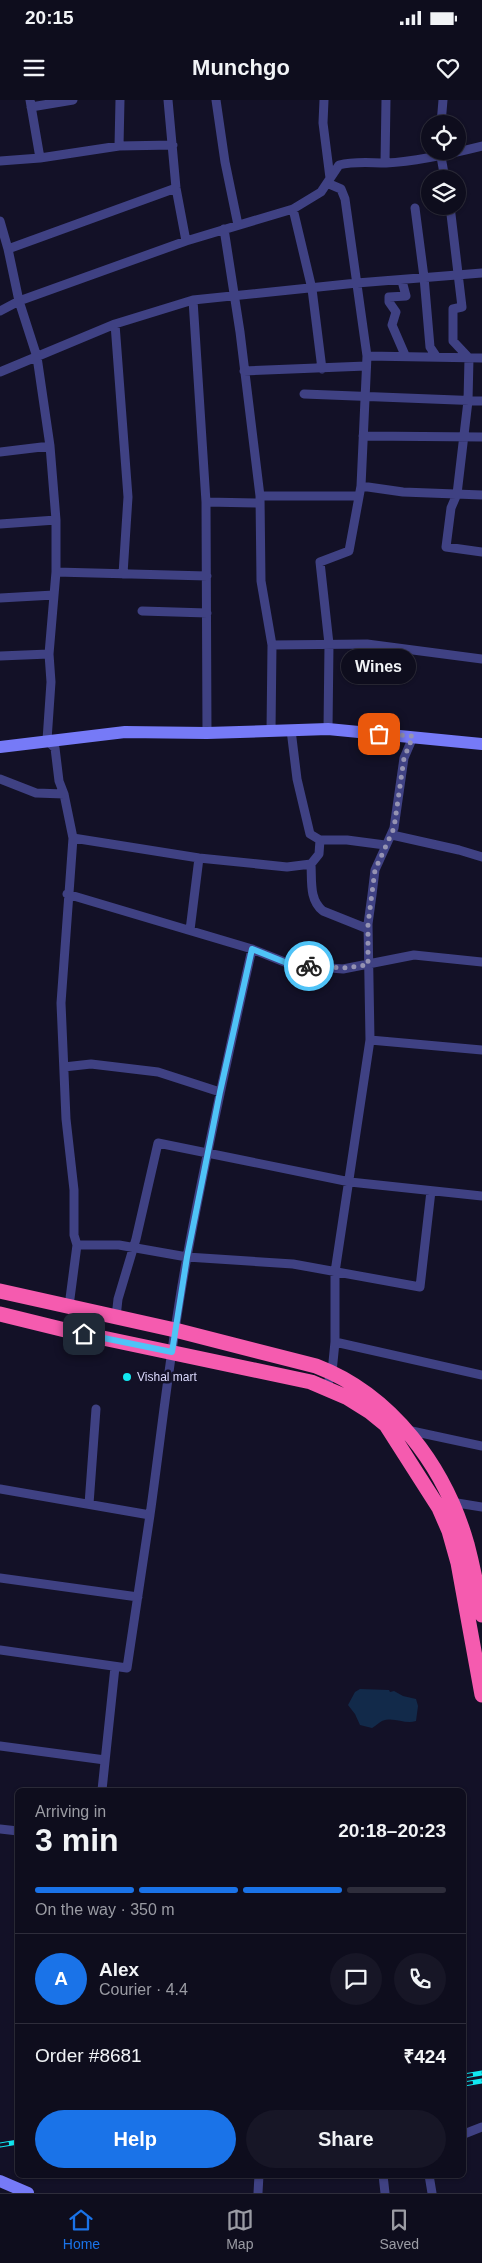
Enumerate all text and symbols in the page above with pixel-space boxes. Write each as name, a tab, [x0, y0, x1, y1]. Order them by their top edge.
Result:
text: 20:15	[25, 7, 74, 28]
icon: menu	[20, 54, 48, 82]
icon: heart	[434, 54, 462, 82]
text: Munchgo	[192, 55, 290, 80]
map controls	[421, 115, 466, 215]
button: locate	[421, 115, 466, 160]
button: layers	[421, 170, 466, 215]
callout: Wines	[342, 649, 416, 684]
text: Wines	[355, 658, 402, 675]
pin	[358, 713, 400, 755]
icon: bag	[365, 720, 393, 748]
courier	[284, 941, 334, 991]
icon: bike	[295, 952, 323, 980]
pin	[63, 1313, 105, 1355]
icon: home	[70, 1320, 98, 1348]
place label: Vishal mart	[137, 1370, 197, 1384]
marker: Vishal mart	[121, 1371, 133, 1383]
text: Arriving in	[35, 1803, 106, 1820]
text: 20:18–20:23	[338, 1820, 446, 1841]
text: 3 min	[35, 1822, 119, 1858]
text: On the way · 350 m	[35, 1901, 175, 1918]
button: chat	[330, 1953, 382, 2005]
button: phone	[394, 1953, 446, 2005]
text: Alex	[99, 1959, 139, 1980]
text: A	[54, 1968, 68, 1989]
text: Courier · 4.4	[99, 1981, 188, 1998]
text: Order #8681	[35, 2045, 142, 2066]
text: ₹424	[403, 2046, 446, 2067]
button: Help	[35, 2110, 236, 2168]
button: Share	[246, 2110, 446, 2168]
tab: Home	[63, 2206, 100, 2252]
tab: Map	[226, 2206, 254, 2252]
tab: Saved	[379, 2206, 419, 2252]

